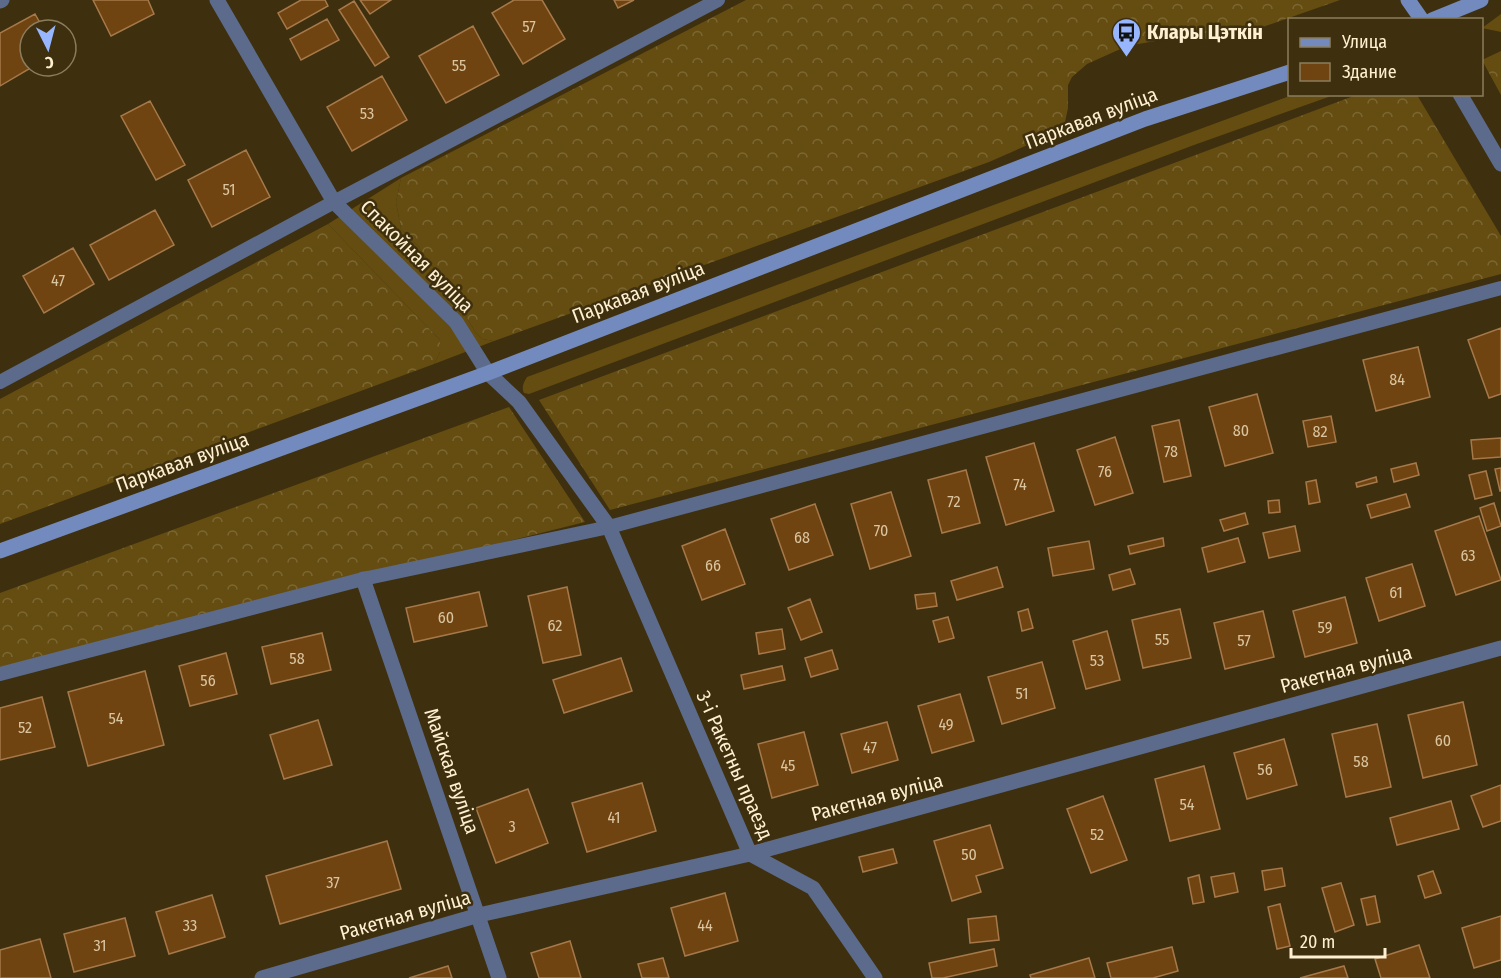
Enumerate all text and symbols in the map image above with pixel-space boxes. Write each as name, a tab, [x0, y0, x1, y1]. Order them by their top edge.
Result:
bus stop icon: Клары Цэткін	[1110, 16, 1142, 58]
house number: 57	[522, 17, 536, 36]
north arrow	[18, 18, 78, 78]
legend	[1288, 18, 1483, 96]
place label: Клары Цэткін	[1147, 20, 1263, 44]
text: Улица	[1341, 31, 1387, 53]
text: С	[44, 53, 55, 72]
house number: 55	[452, 56, 466, 75]
text: Здание	[1342, 61, 1397, 83]
street label: Паркавая вуліца	[1021, 82, 1161, 154]
house number: 53	[360, 104, 374, 123]
house number: 51	[223, 180, 235, 199]
street label: Спакойная вуліца	[355, 194, 479, 318]
street label: Паркавая вуліца	[568, 256, 708, 328]
house number: 47	[51, 271, 65, 290]
house number: 84	[1389, 370, 1405, 389]
house number: 80	[1233, 421, 1249, 440]
house number: 82	[1313, 422, 1327, 441]
street label: Паркавая вуліца	[112, 427, 252, 497]
house number: 78	[1164, 442, 1178, 461]
house number: 76	[1098, 462, 1112, 481]
house number: 74	[1013, 475, 1027, 494]
house number: 72	[947, 492, 961, 511]
house number: 70	[874, 521, 888, 540]
house number: 68	[794, 528, 810, 547]
house number: 63	[1460, 546, 1476, 565]
house number: 66	[705, 556, 721, 575]
house number: 61	[1389, 583, 1403, 602]
house number: 60	[438, 608, 454, 627]
house number: 62	[548, 616, 562, 635]
house number: 59	[1318, 618, 1333, 637]
house number: 55	[1155, 630, 1169, 649]
house number: 57	[1237, 631, 1251, 650]
street label: Ракетная вуліца	[1278, 640, 1414, 698]
house number: 58	[289, 649, 305, 668]
house number: 53	[1090, 651, 1104, 670]
house number: 56	[200, 671, 216, 690]
house number: 51	[1016, 684, 1028, 703]
street label: 3-і Ракетны праезд	[692, 687, 778, 843]
street label: Майская вуліца	[419, 705, 485, 837]
house number: 54	[108, 709, 124, 728]
house number: 49	[938, 715, 954, 734]
house number: 52	[18, 718, 32, 737]
house number: 60	[1435, 731, 1451, 750]
house number: 47	[863, 738, 877, 757]
house number: 58	[1353, 752, 1369, 771]
house number: 45	[781, 756, 795, 775]
house number: 56	[1257, 760, 1273, 779]
street label: Ракетная вуліца	[809, 768, 945, 826]
house number: 54	[1179, 795, 1195, 814]
house number: 41	[607, 808, 621, 827]
house number: 3	[508, 817, 516, 836]
house number: 52	[1090, 825, 1104, 844]
house number: 50	[961, 845, 977, 864]
house number: 37	[326, 873, 340, 892]
street label: Ракетная вуліца	[337, 885, 473, 945]
house number: 33	[183, 916, 197, 935]
house number: 44	[697, 916, 713, 935]
scale bar	[1291, 921, 1386, 959]
text: 20 m	[1300, 931, 1335, 953]
house number: 31	[93, 936, 107, 955]

